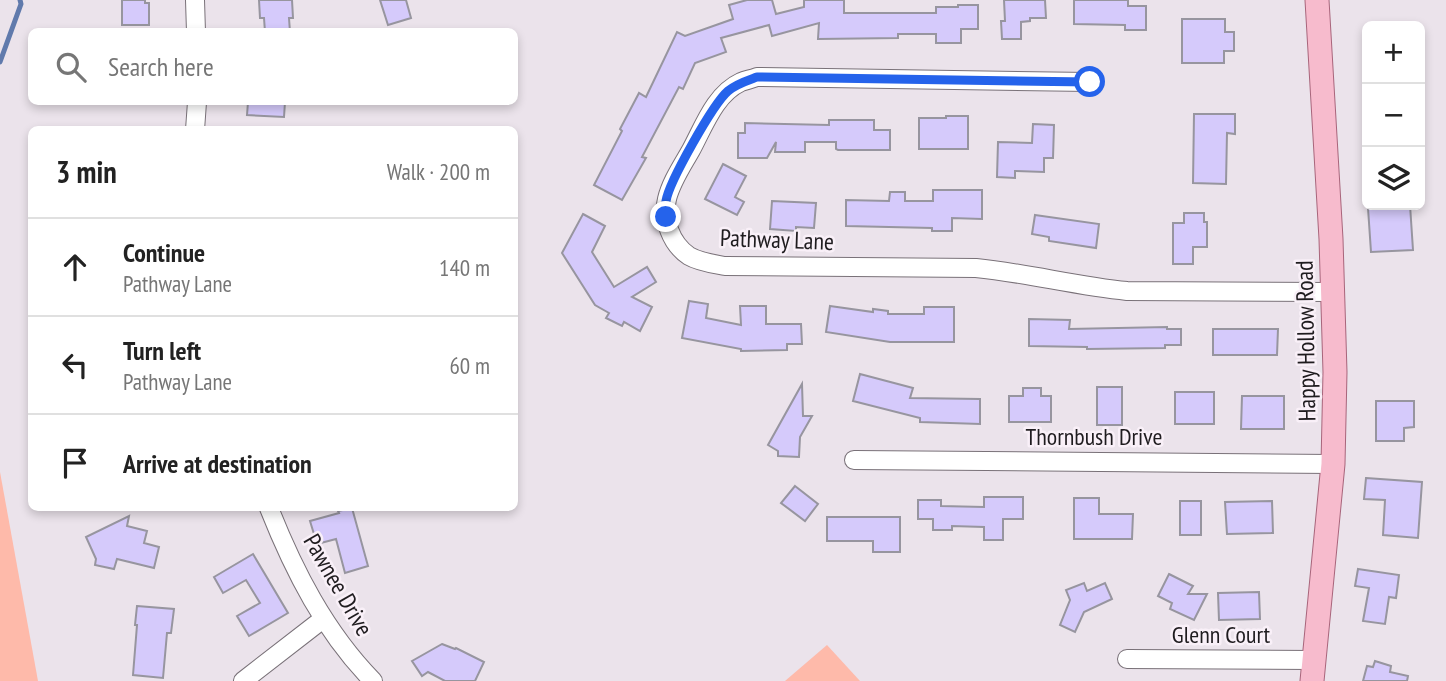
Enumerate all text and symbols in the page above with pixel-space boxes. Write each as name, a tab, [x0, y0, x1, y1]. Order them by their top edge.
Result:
map controls	[1362, 21, 1425, 210]
button: +	[1362, 21, 1425, 84]
search box	[28, 28, 518, 105]
icon: search	[52, 48, 90, 86]
text: Search here	[108, 50, 214, 83]
route start	[1074, 66, 1105, 97]
button: −	[1362, 84, 1425, 147]
button: layers	[1362, 147, 1425, 210]
text: 3 min	[56, 152, 117, 191]
text: Walk · 200 m	[387, 157, 490, 186]
route end	[650, 201, 681, 232]
street label: Pathway Lane	[720, 222, 834, 257]
text: Continue	[123, 236, 205, 269]
icon: ahead	[56, 248, 94, 286]
text: 140 m	[439, 253, 490, 282]
street label: Happy Hollow Road	[1289, 260, 1322, 422]
text: Pathway Lane	[123, 269, 232, 298]
text: Turn left	[123, 334, 201, 367]
icon: left	[56, 346, 94, 384]
text: 60 m	[449, 351, 490, 380]
text: Pathway Lane	[123, 367, 232, 396]
street label: Thornbush Drive	[1026, 421, 1162, 452]
icon: arrive	[56, 444, 94, 482]
text: Arrive at destination	[123, 447, 312, 480]
street label: Pawnee Drive	[297, 528, 380, 641]
street label: Glenn Court	[1172, 619, 1271, 650]

